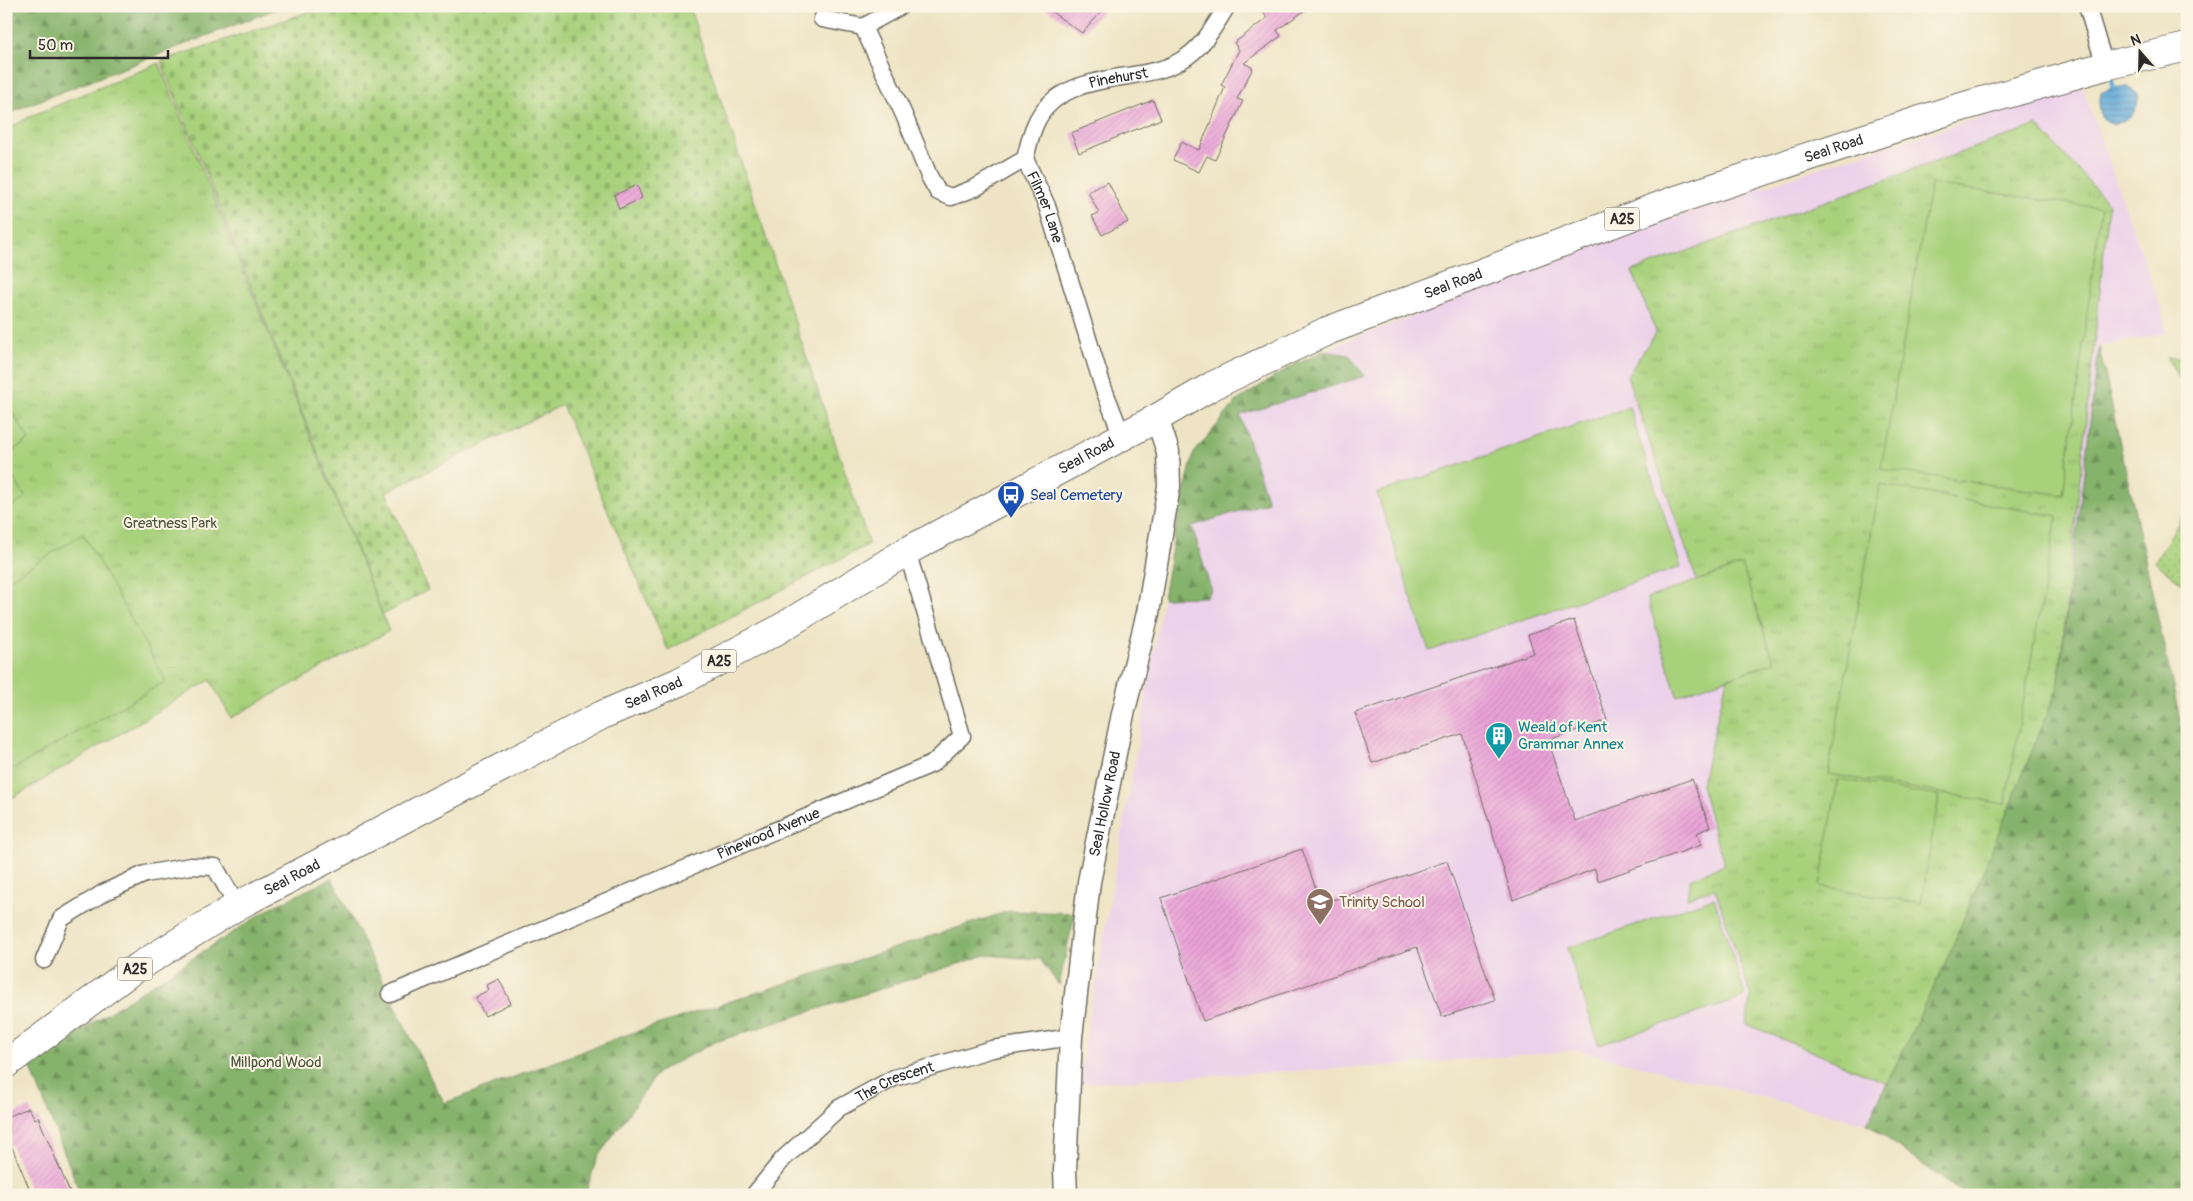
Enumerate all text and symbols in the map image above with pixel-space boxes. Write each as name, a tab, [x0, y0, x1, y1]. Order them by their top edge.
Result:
scale bar	[30, 28, 168, 60]
north arrow	[2116, 28, 2166, 78]
text: N	[2128, 31, 2143, 50]
text: 50 m	[38, 36, 73, 55]
street label: Pinehurst	[1087, 63, 1150, 93]
street label: Seal Road	[1802, 130, 1866, 167]
street label: Filmer Lane	[1023, 168, 1068, 246]
road number: A25	[1604, 208, 1640, 230]
street label: Seal Road	[1421, 264, 1485, 303]
street label: Seal Road	[1055, 433, 1118, 478]
bus stop icon: Seal Cemetery	[996, 480, 1026, 519]
place label: Seal Cemetery	[1030, 486, 1123, 505]
park label: Greatness Park	[123, 514, 218, 533]
road number: A25	[702, 649, 736, 672]
street label: Seal Road	[622, 672, 685, 714]
place label: Weald of Kent Grammar Annex	[1518, 718, 1624, 754]
building icon: Weald of Kent Grammar Annex	[1484, 721, 1514, 760]
street label: Seal Hollow Road	[1085, 749, 1125, 858]
street label: Pinewood Avenue	[714, 803, 823, 864]
street label: Seal Road	[260, 855, 323, 900]
school or university icon: Trinity School	[1305, 887, 1335, 926]
place label: Trinity School	[1339, 893, 1425, 912]
road number: A25	[118, 958, 152, 981]
park label: Millpond Wood	[231, 1053, 321, 1072]
street label: The Crescent	[852, 1057, 937, 1107]

